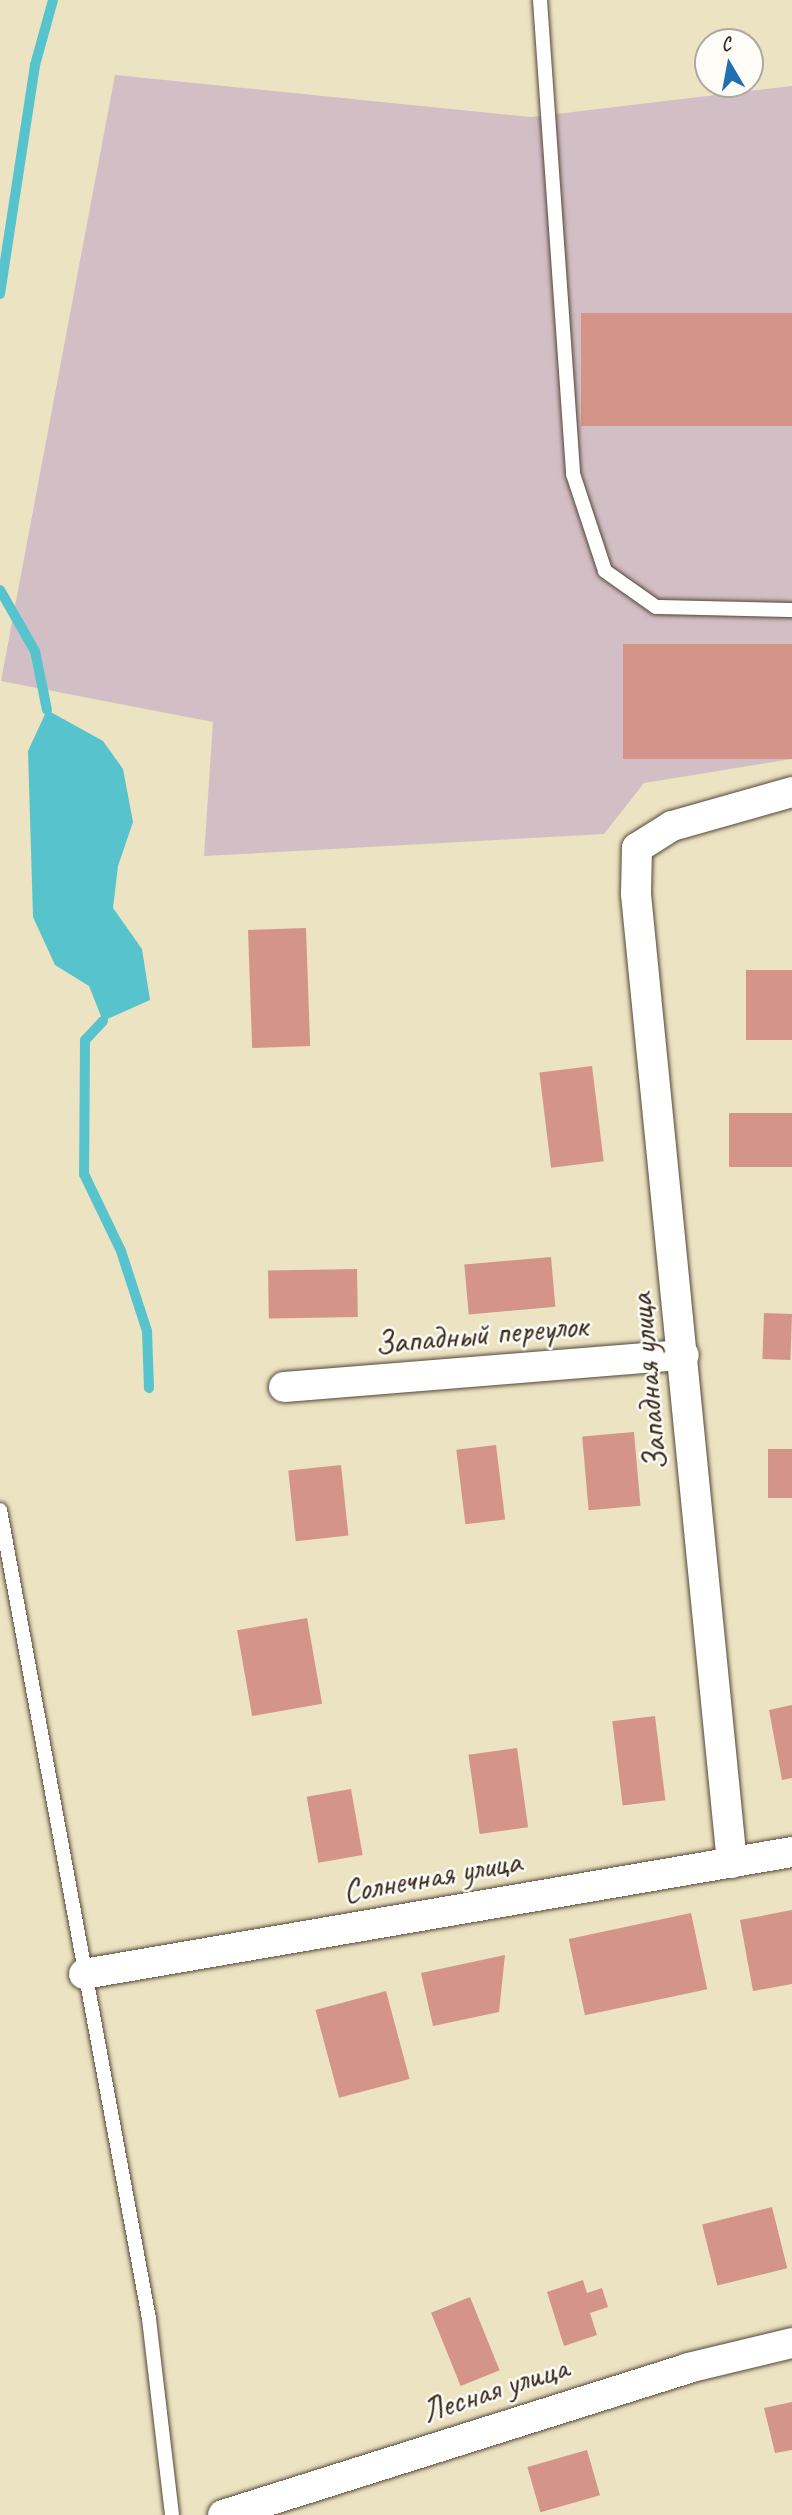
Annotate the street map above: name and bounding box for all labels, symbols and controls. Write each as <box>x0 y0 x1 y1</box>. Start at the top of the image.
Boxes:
north arrow <box>694 28 764 98</box>
text: С <box>719 32 732 57</box>
street label: Западная улица <box>621 1291 677 1473</box>
street label: Западный переулок <box>373 1306 589 1364</box>
street label: Солнечная улица <box>338 1842 526 1912</box>
street label: Лесная улица <box>417 2348 573 2432</box>

